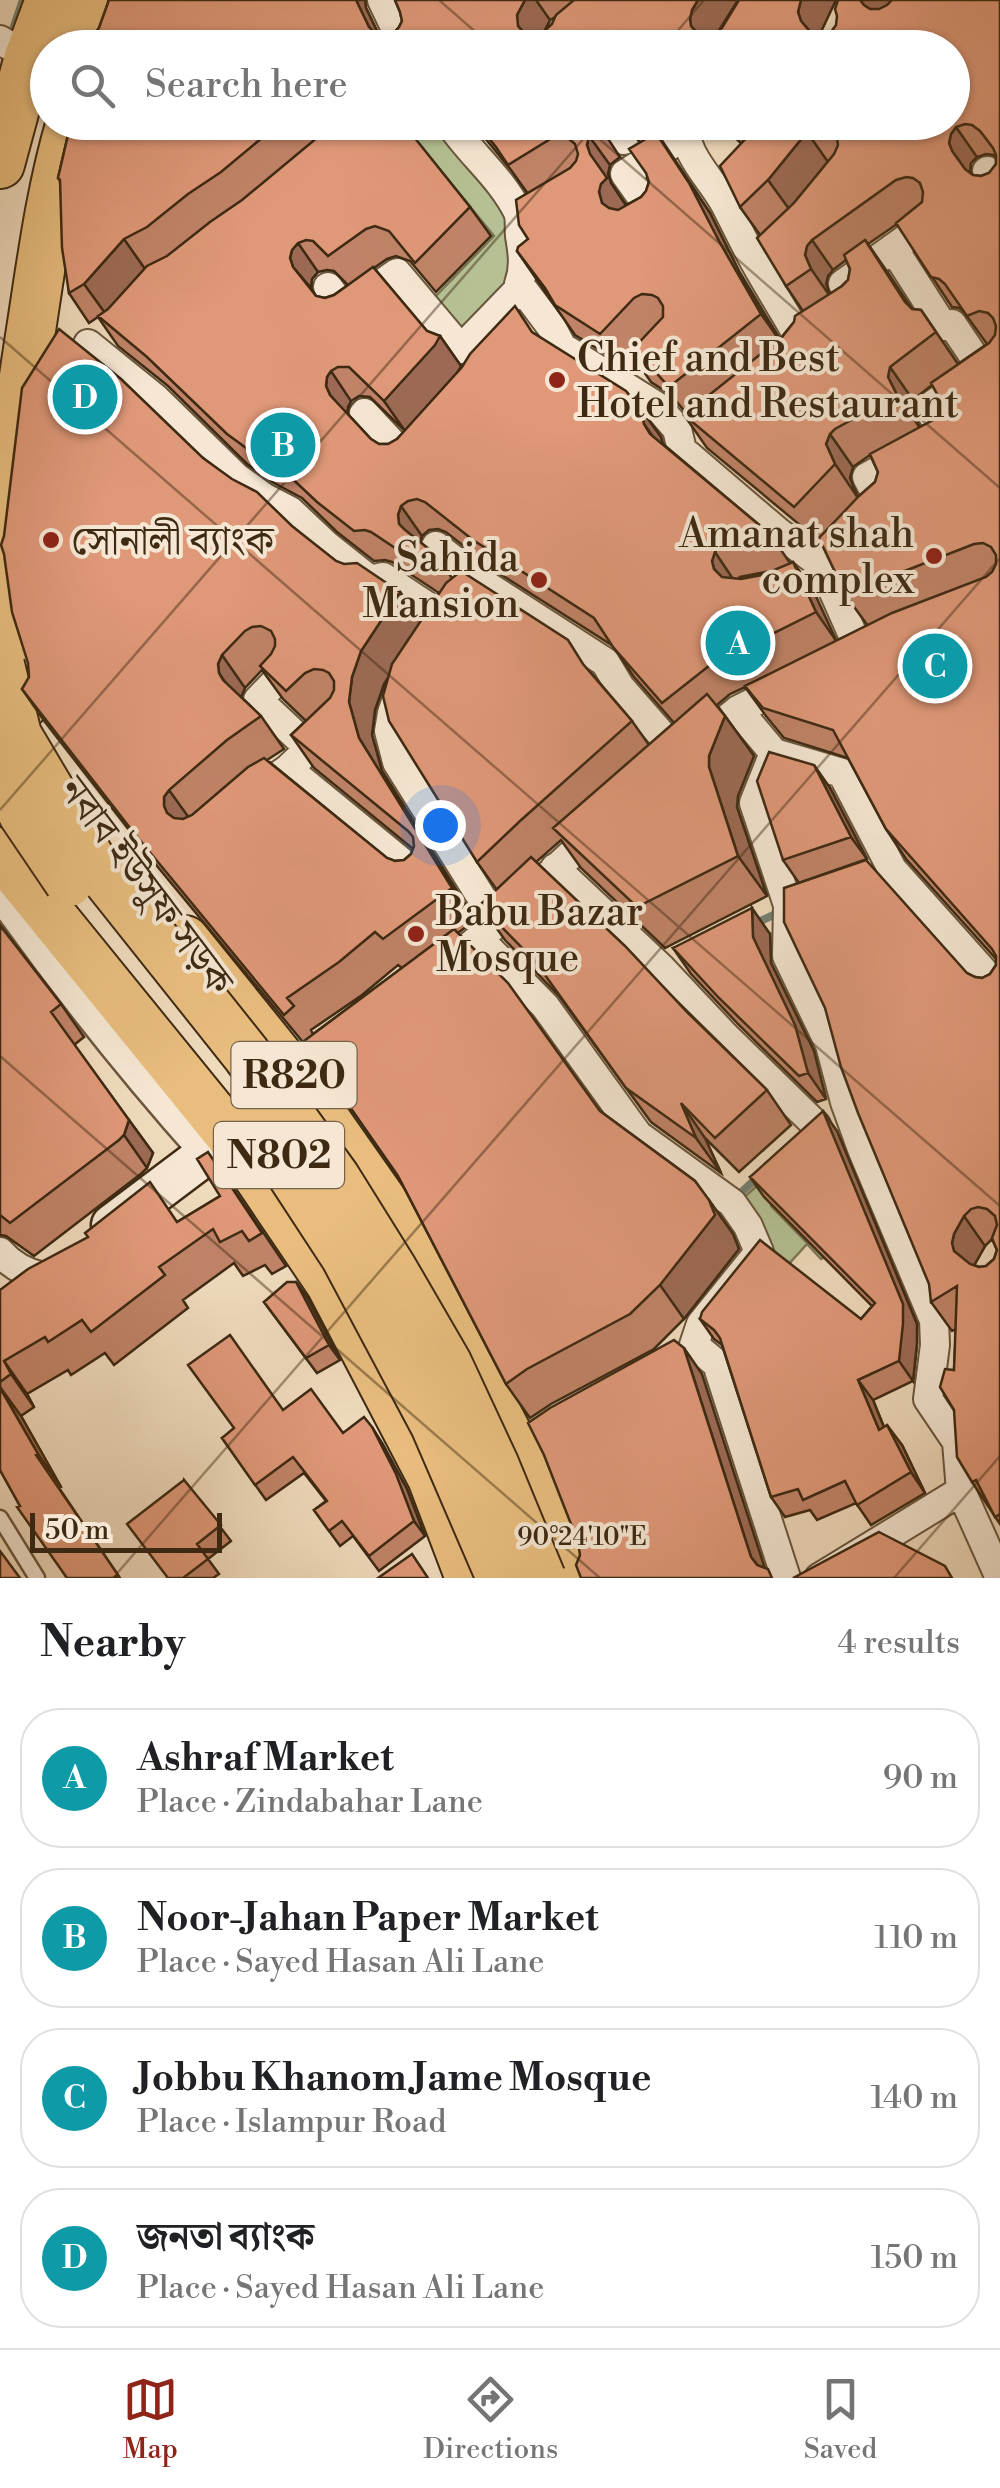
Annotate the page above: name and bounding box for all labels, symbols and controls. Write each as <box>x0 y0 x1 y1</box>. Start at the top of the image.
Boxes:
search box <box>30 30 970 140</box>
icon: search <box>65 58 120 113</box>
text: Search here <box>145 62 348 109</box>
place label: Chief and Best Hotel and Restaurant <box>577 334 959 430</box>
pin: D <box>52 360 118 434</box>
marker: Chief and Best Hotel and Restaurant <box>546 369 568 391</box>
pin: B <box>250 408 316 482</box>
place label: Amanat shah complex <box>678 510 915 606</box>
place label: সোনালী ব্যাংক <box>71 517 275 567</box>
marker: সোনালী ব্যাংক <box>40 529 62 551</box>
place label: Sahida Mansion <box>363 534 520 630</box>
marker: Amanat shah complex <box>923 545 945 567</box>
marker: Sahida Mansion <box>528 569 550 591</box>
pin: A <box>706 606 770 680</box>
pin: C <box>902 628 968 704</box>
street label: নবাব ইউসুফ সড়ক <box>46 766 245 1007</box>
your location <box>415 800 466 851</box>
place label: Babu Bazar Mosque <box>435 888 643 984</box>
marker: Babu Bazar Mosque <box>405 923 427 945</box>
road number: R820 <box>232 1042 356 1108</box>
road number: N802 <box>214 1122 344 1188</box>
scale bar <box>30 1508 222 1552</box>
text: 50 m <box>45 1513 109 1548</box>
text: 90°24'10"E <box>517 1522 647 1553</box>
text: Nearby <box>40 1617 185 1670</box>
text: 4 results <box>838 1623 960 1663</box>
text: Ashraf Market <box>137 1735 394 1782</box>
text: A <box>63 1758 86 1798</box>
text: 90 m <box>883 1758 958 1798</box>
text: Place · Zindabahar Lane <box>137 1782 483 1822</box>
text: Noor-Jahan Paper Market <box>137 1895 599 1942</box>
text: B <box>62 1918 87 1958</box>
text: 110 m <box>875 1918 958 1958</box>
text: Place · Sayed Hasan Ali Lane <box>137 1942 545 1982</box>
text: Jobbu Khanom Jame Mosque <box>137 2055 651 2102</box>
text: C <box>63 2078 86 2118</box>
text: 140 m <box>871 2078 958 2118</box>
text: Place · Islampur Road <box>137 2102 446 2142</box>
text: জনতা ব্যাংক <box>137 2214 314 2261</box>
text: D <box>62 2238 87 2278</box>
text: 150 m <box>871 2238 958 2278</box>
text: Place · Sayed Hasan Ali Lane <box>137 2268 545 2308</box>
tab: Map <box>123 2372 178 2467</box>
tab: Directions <box>423 2372 558 2467</box>
tab: Saved <box>804 2372 877 2467</box>

